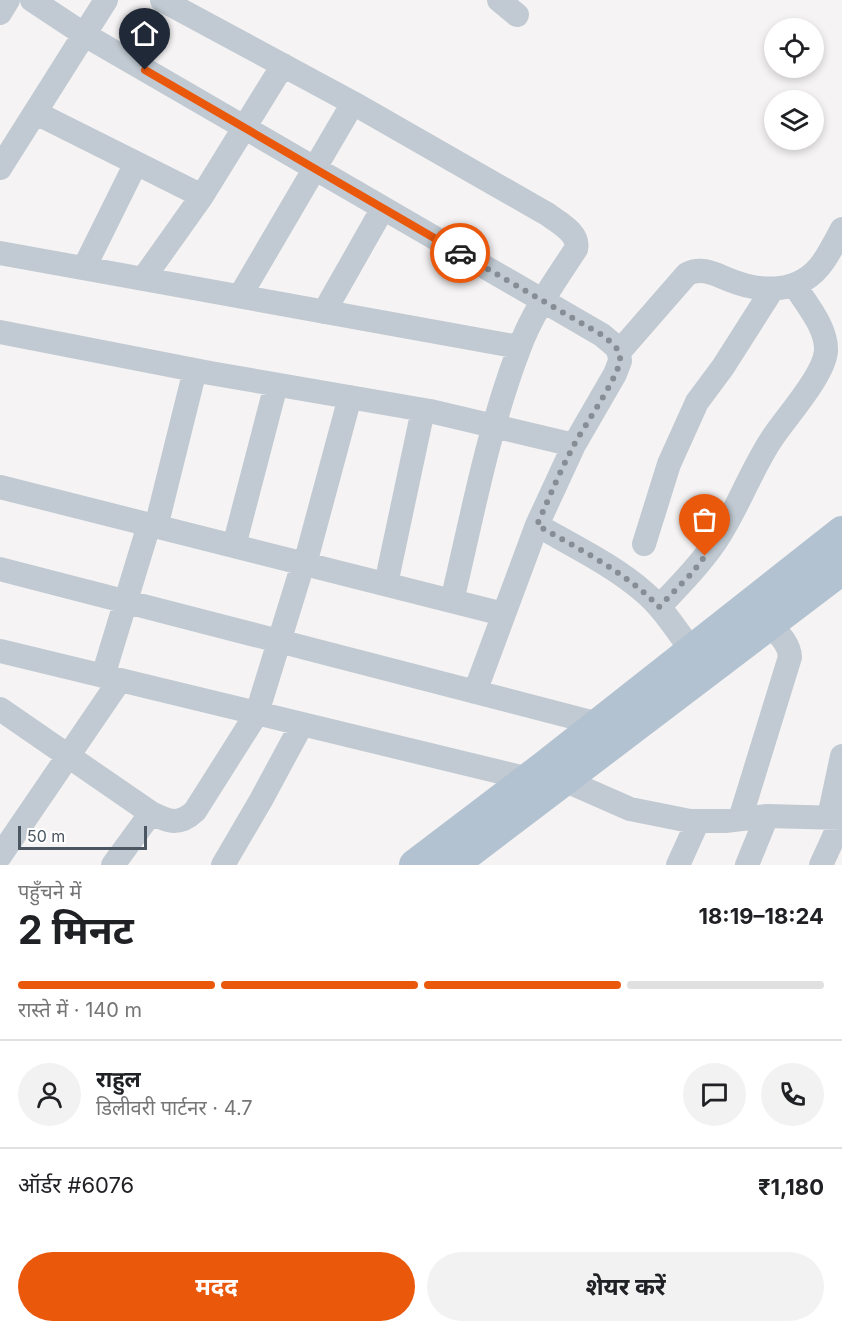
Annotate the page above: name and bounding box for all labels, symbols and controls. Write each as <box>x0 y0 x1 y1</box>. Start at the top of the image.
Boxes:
pin <box>119 8 170 70</box>
icon: home <box>128 17 161 50</box>
map controls <box>764 18 824 150</box>
button: locate <box>764 18 824 78</box>
button: layers <box>764 90 824 150</box>
courier <box>430 223 490 283</box>
icon: car <box>444 237 477 270</box>
pin <box>679 494 730 556</box>
icon: bag <box>688 503 721 536</box>
scale bar <box>18 823 147 850</box>
text: 50 m <box>27 826 65 846</box>
text: पहुँचने में <box>18 880 81 904</box>
text: 18:19–18:24 <box>699 903 824 929</box>
text: 2 मिनट <box>18 906 134 953</box>
text: रास्ते में · 140 m <box>18 998 142 1022</box>
button: person <box>18 1063 81 1126</box>
button: chat <box>683 1063 746 1126</box>
button: phone <box>761 1063 824 1126</box>
text: राहुल <box>96 1066 141 1092</box>
text: डिलीवरी पार्टनर · 4.7 <box>96 1096 253 1120</box>
text: ऑर्डर #6076 <box>18 1172 134 1198</box>
text: ₹1,180 <box>758 1174 824 1200</box>
button: मदद <box>18 1252 415 1321</box>
button: शेयर करें <box>427 1252 824 1321</box>

